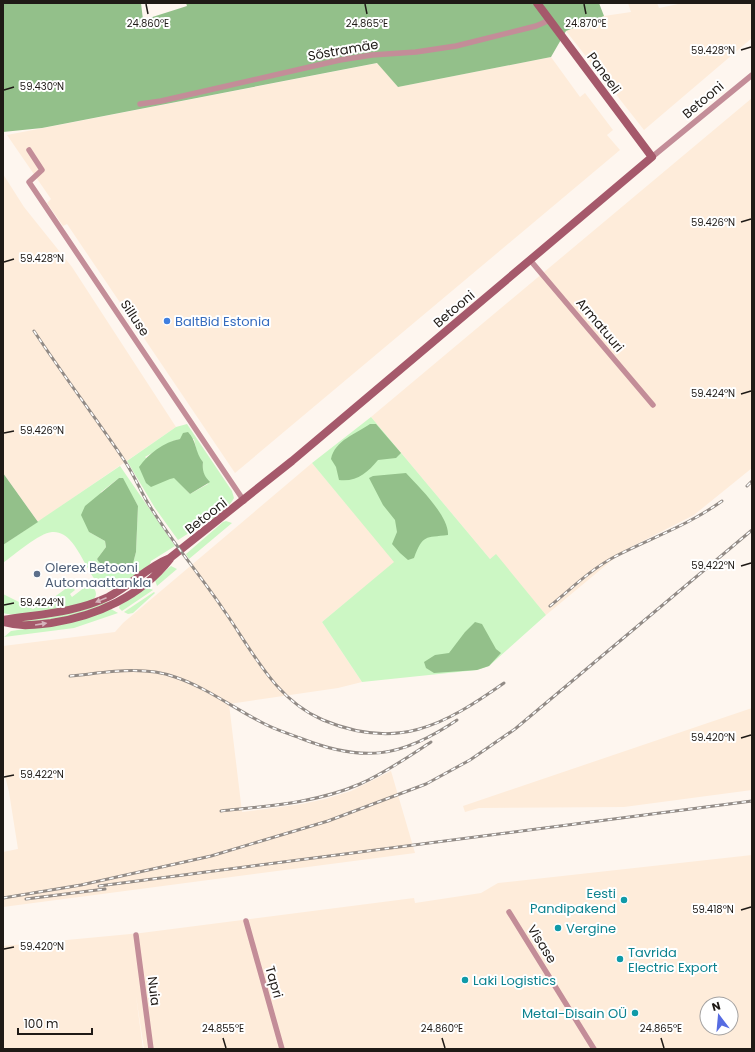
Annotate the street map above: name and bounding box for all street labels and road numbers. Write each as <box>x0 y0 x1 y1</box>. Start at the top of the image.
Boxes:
street label: Sõstramäe <box>306 34 380 66</box>
street label: Paneeli <box>582 48 626 98</box>
street label: Betooni <box>678 77 728 123</box>
street label: Betooni <box>429 286 479 332</box>
street label: Armatuuri <box>572 294 628 356</box>
street label: Silluse <box>116 296 154 340</box>
street label: Betooni <box>181 493 231 539</box>
street label: Visase <box>523 921 561 967</box>
street label: Tapri <box>260 964 288 1000</box>
street label: Nuia <box>143 975 165 1007</box>

